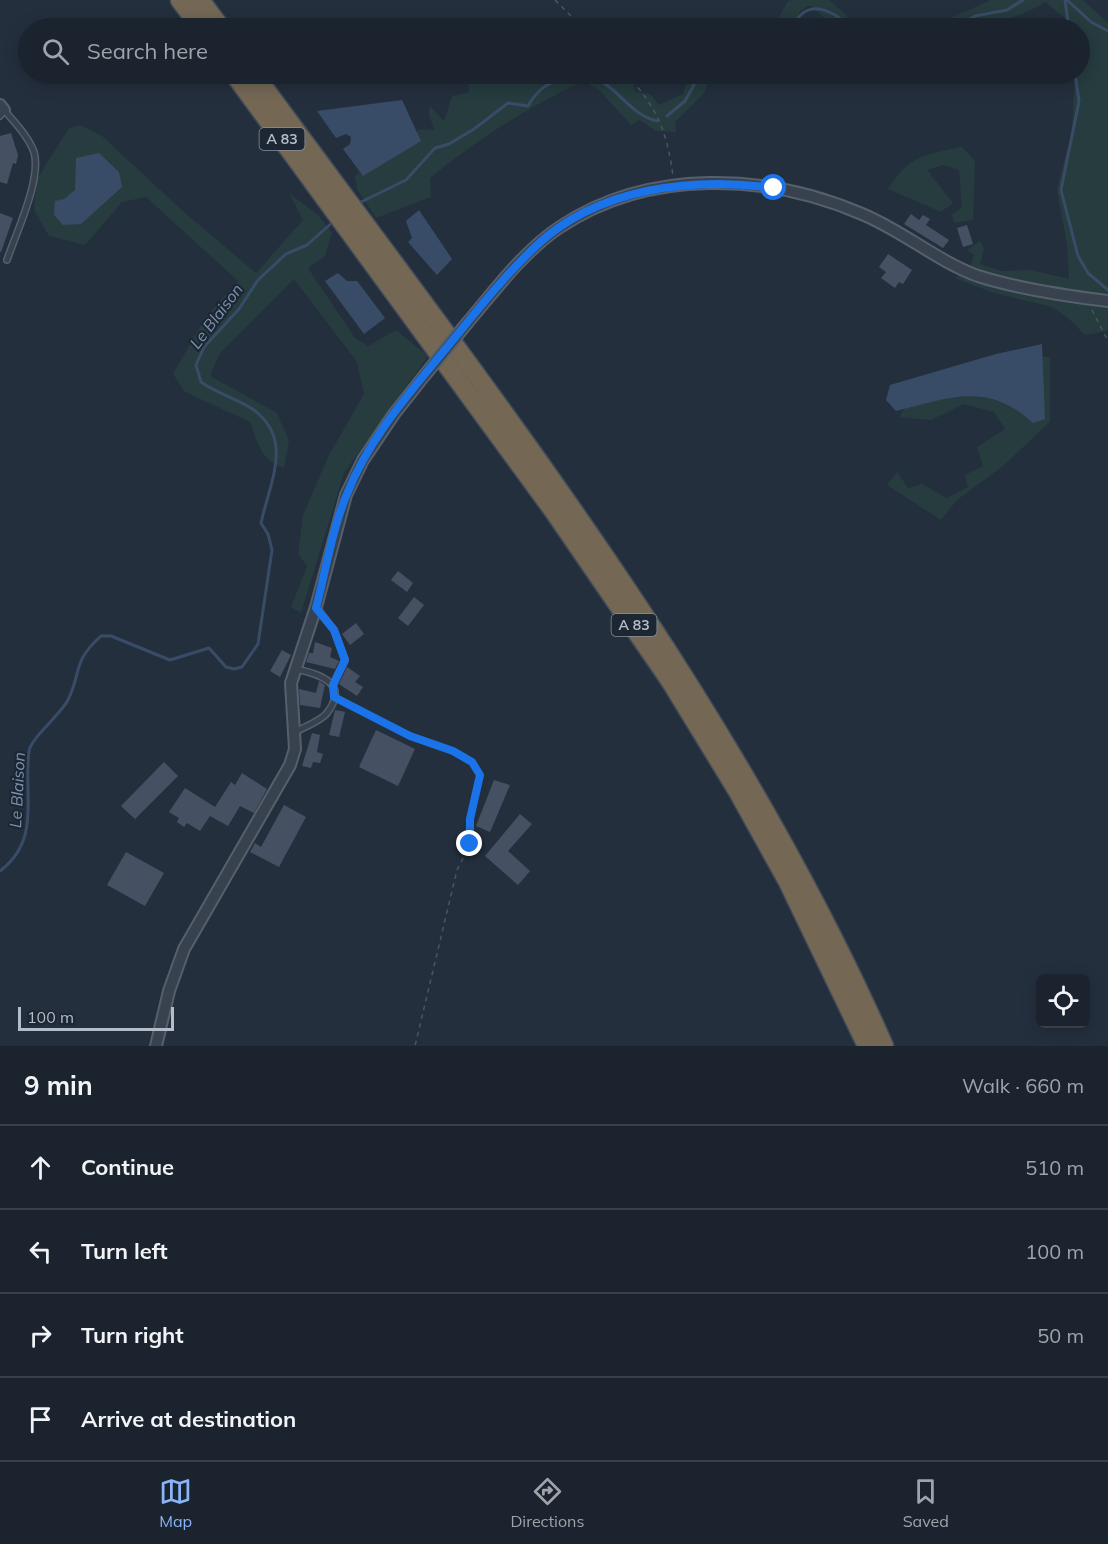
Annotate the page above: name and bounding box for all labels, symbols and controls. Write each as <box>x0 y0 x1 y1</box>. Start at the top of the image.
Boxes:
search box <box>18 18 1090 84</box>
icon: search <box>39 35 72 68</box>
text: Search here <box>87 37 208 65</box>
road number: A 83 <box>260 128 304 150</box>
route start <box>760 174 786 200</box>
water label: Le Blaison <box>185 280 247 352</box>
road number: A 83 <box>612 614 656 636</box>
water label: Le Blaison <box>5 751 29 829</box>
route end <box>456 830 482 856</box>
map controls <box>1036 974 1090 1028</box>
button: locate <box>1036 974 1090 1028</box>
scale bar <box>18 1004 174 1032</box>
text: 100 m <box>27 1007 74 1027</box>
text: 9 min <box>24 1069 93 1102</box>
text: Walk · 660 m <box>962 1073 1084 1098</box>
icon: ahead <box>24 1151 57 1184</box>
text: Continue <box>81 1153 174 1181</box>
text: 510 m <box>1025 1155 1084 1180</box>
icon: left <box>24 1235 57 1268</box>
text: Turn left <box>81 1237 168 1265</box>
text: 100 m <box>1025 1239 1084 1264</box>
icon: right <box>24 1319 57 1352</box>
text: Turn right <box>81 1321 184 1349</box>
text: 50 m <box>1037 1323 1084 1348</box>
icon: arrive <box>24 1403 57 1436</box>
text: Arrive at destination <box>81 1405 296 1433</box>
tab: Map <box>159 1475 192 1531</box>
tab: Directions <box>510 1475 584 1531</box>
tab: Saved <box>903 1475 949 1531</box>

